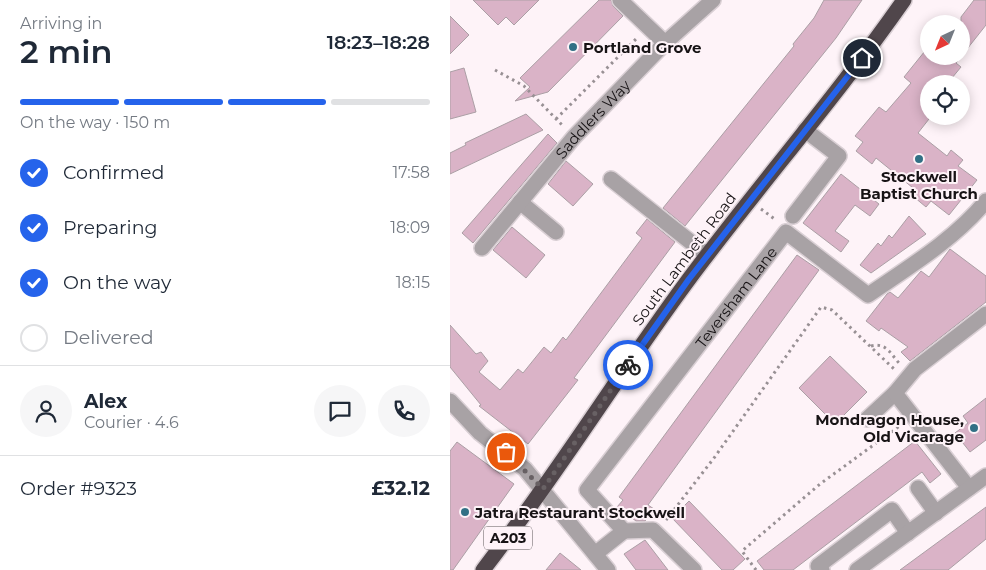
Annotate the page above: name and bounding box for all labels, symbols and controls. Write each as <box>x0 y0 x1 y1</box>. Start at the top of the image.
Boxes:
text: Arriving in <box>20 14 102 33</box>
north arrow <box>920 15 970 65</box>
map controls <box>920 15 970 125</box>
text: 18:23–18:28 <box>327 31 430 54</box>
text: 2 min <box>20 32 112 71</box>
pin <box>841 37 883 79</box>
place label: Portland Grove <box>583 38 701 57</box>
marker: Portland Grove <box>567 41 579 53</box>
icon: home <box>848 44 876 72</box>
street label: Saddlers Way <box>551 75 635 162</box>
button: locate <box>920 75 970 125</box>
text: On the way · 150 m <box>20 113 170 132</box>
marker: Stockwell Baptist Church <box>913 153 925 165</box>
icon: check <box>20 159 48 187</box>
text: Confirmed <box>63 161 164 184</box>
text: 17:58 <box>392 163 430 182</box>
place label: Stockwell Baptist Church <box>860 167 978 203</box>
street label: South Lambeth Road <box>628 189 740 329</box>
icon: check <box>20 214 48 242</box>
text: Preparing <box>63 216 158 239</box>
text: 18:09 <box>390 218 430 237</box>
street label: Teversham Lane <box>691 243 781 351</box>
icon: check <box>20 269 48 297</box>
text: On the way <box>63 271 171 294</box>
text: 18:15 <box>396 273 430 292</box>
text: Delivered <box>63 326 154 349</box>
courier <box>603 340 653 390</box>
icon: bike <box>614 351 642 379</box>
button: person <box>20 385 72 437</box>
button: chat <box>314 385 366 437</box>
button: phone <box>378 385 430 437</box>
text: Alex <box>84 390 127 413</box>
place label: Mondragon House, Old Vicarage <box>815 410 964 446</box>
text: Courier · 4.6 <box>84 413 179 432</box>
marker: Mondragon House, Old Vicarage <box>968 422 980 434</box>
pin <box>485 431 527 473</box>
icon: bag <box>492 438 520 466</box>
text: Order #9323 <box>20 477 137 500</box>
text: £32.12 <box>372 477 430 500</box>
place label: Jatra Restaurant Stockwell <box>474 503 685 522</box>
marker: Jatra Restaurant Stockwell <box>459 506 471 518</box>
road number: A203 <box>484 526 532 550</box>

